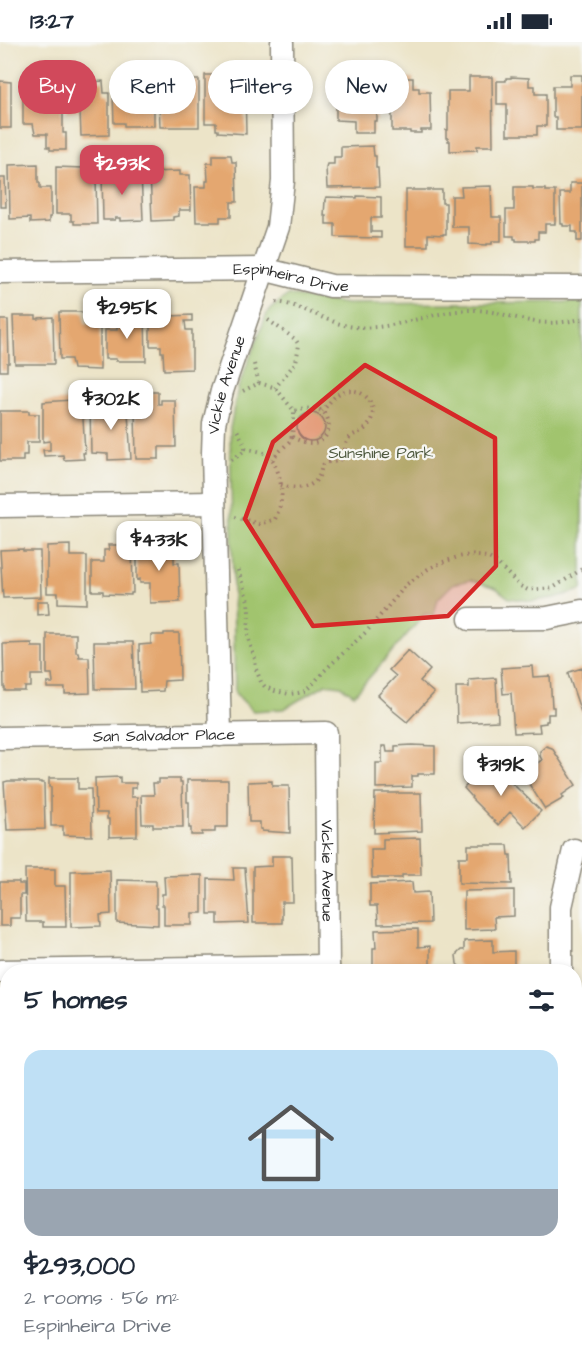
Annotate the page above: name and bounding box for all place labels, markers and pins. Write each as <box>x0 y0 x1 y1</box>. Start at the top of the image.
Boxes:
pin: $293K <box>80 145 164 196</box>
pin: $295K <box>85 289 169 340</box>
pin: $302K <box>69 380 153 431</box>
pin: $433K <box>117 521 201 572</box>
pin: $319K <box>459 746 543 797</box>

